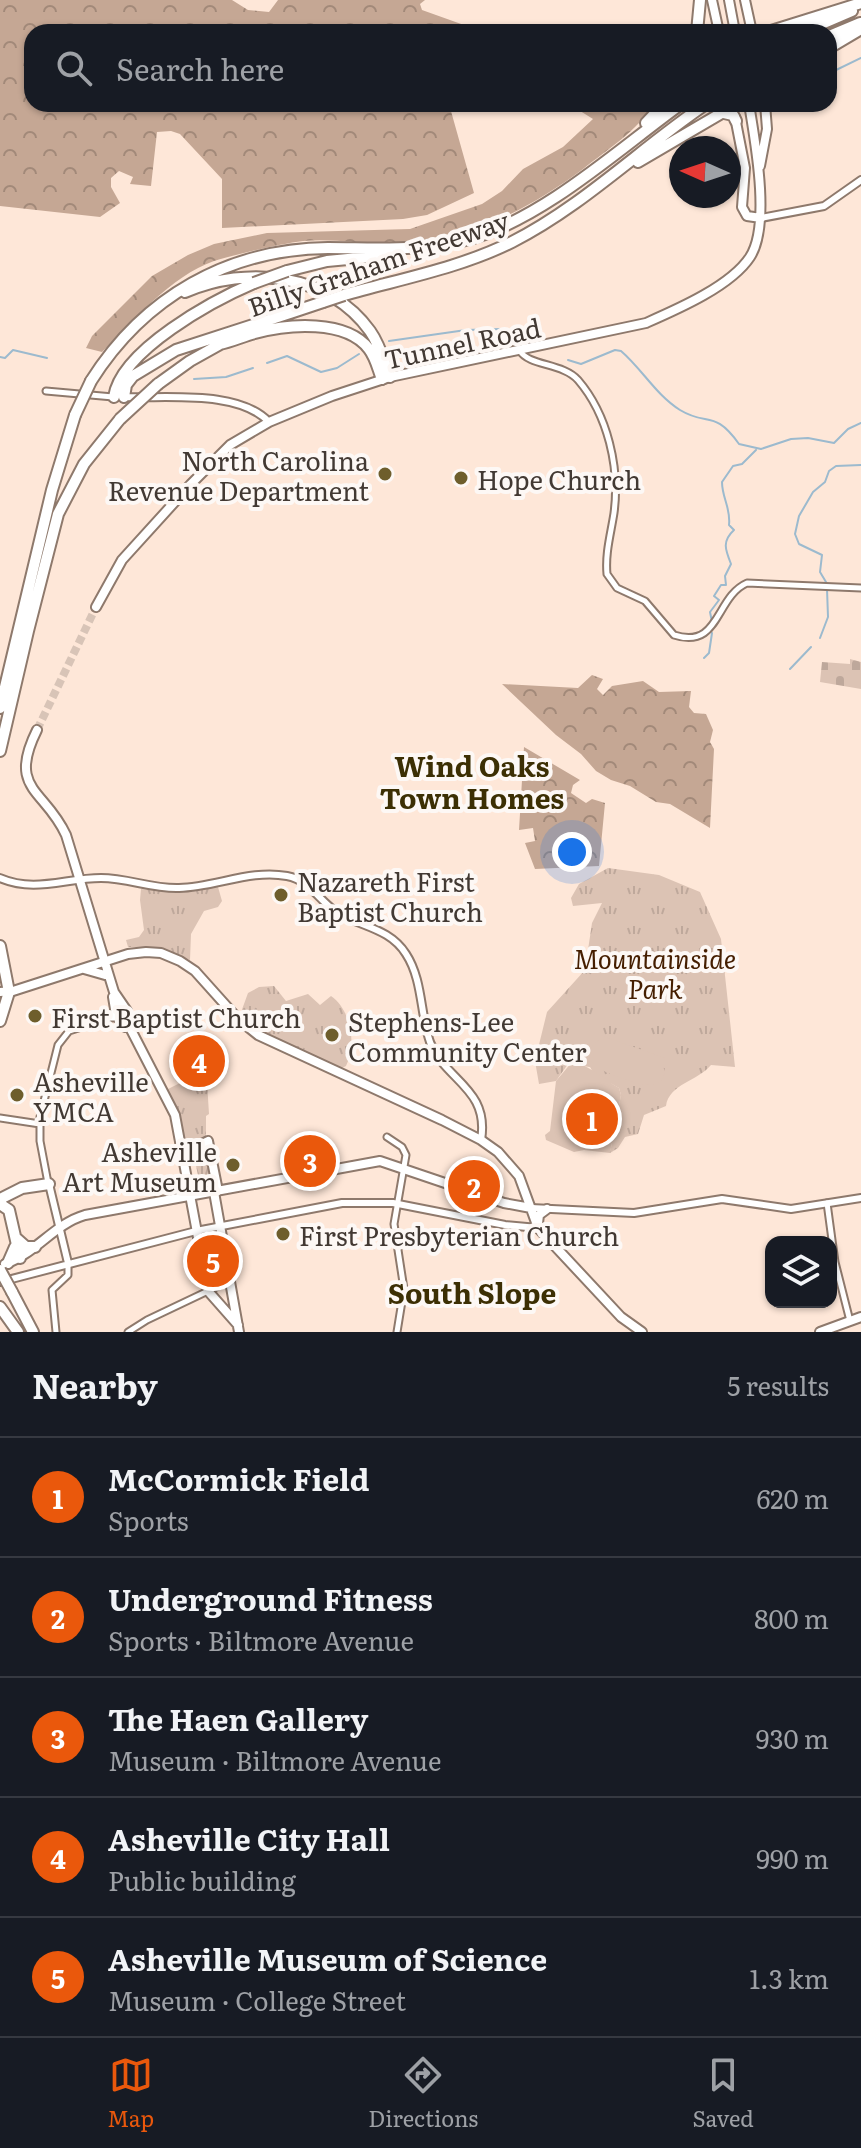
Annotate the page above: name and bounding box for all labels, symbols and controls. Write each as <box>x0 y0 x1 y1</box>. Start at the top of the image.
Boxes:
search box <box>24 24 837 112</box>
icon: search <box>52 46 96 90</box>
text: Search here <box>116 46 284 90</box>
north arrow <box>669 136 741 208</box>
street label: Billy Graham Freeway <box>242 199 514 325</box>
street label: Tunnel Road <box>380 306 544 378</box>
place label: North Carolina Revenue Department <box>108 440 369 509</box>
place label: Hope Church <box>477 459 641 498</box>
marker: North Carolina Revenue Department <box>376 465 394 483</box>
marker: Hope Church <box>452 469 470 487</box>
district label: Wind Oaks Town Homes <box>380 744 564 818</box>
your location <box>552 832 592 872</box>
place label: Nazareth First Baptist Church <box>297 861 483 930</box>
marker: Nazareth First Baptist Church <box>272 886 290 904</box>
park label: Mountainside Park <box>574 938 736 1007</box>
place label: First Baptist Church <box>51 997 301 1036</box>
place label: Stephens-Lee Community Center <box>348 1001 587 1070</box>
marker: First Baptist Church <box>26 1007 44 1025</box>
marker: Stephens-Lee Community Center <box>323 1026 341 1044</box>
pin: 4 <box>173 1031 225 1091</box>
place label: Asheville YMCA <box>33 1061 149 1130</box>
marker: Asheville YMCA <box>8 1086 26 1104</box>
pin: 1 <box>566 1089 618 1149</box>
place label: Asheville Art Museum <box>62 1131 217 1200</box>
pin: 3 <box>284 1131 336 1191</box>
marker: Asheville Art Museum <box>224 1156 242 1174</box>
pin: 2 <box>448 1156 500 1216</box>
place label: First Presbyterian Church <box>299 1215 619 1254</box>
marker: First Presbyterian Church <box>274 1225 292 1243</box>
pin: 5 <box>187 1231 239 1291</box>
map controls <box>765 1236 837 1308</box>
button: layers <box>765 1236 837 1308</box>
district label: South Slope <box>388 1271 556 1313</box>
text: Nearby <box>32 1359 158 1409</box>
text: 5 results <box>727 1365 829 1404</box>
text: McCormick Field <box>108 1456 370 1500</box>
text: 1 <box>53 1478 63 1517</box>
text: 620 m <box>756 1478 829 1517</box>
text: Sports <box>108 1500 189 1539</box>
text: Underground Fitness <box>108 1576 433 1620</box>
text: 2 <box>51 1598 65 1637</box>
text: 800 m <box>754 1598 829 1637</box>
text: Sports · Biltmore Avenue <box>108 1620 414 1659</box>
text: The Haen Gallery <box>108 1696 368 1740</box>
text: 3 <box>51 1718 65 1757</box>
text: 930 m <box>756 1718 829 1757</box>
text: Museum · Biltmore Avenue <box>108 1740 441 1779</box>
text: Asheville City Hall <box>108 1816 390 1860</box>
text: 4 <box>50 1838 66 1877</box>
text: 990 m <box>756 1838 829 1877</box>
text: Public building <box>108 1860 296 1899</box>
text: Asheville Museum of Science <box>108 1936 547 1980</box>
text: 5 <box>51 1958 65 1997</box>
text: 1.3 km <box>750 1958 829 1997</box>
text: Museum · College Street <box>108 1980 406 2019</box>
tab: Map <box>107 2053 154 2134</box>
tab: Directions <box>368 2053 478 2134</box>
tab: Saved <box>693 2053 754 2134</box>

